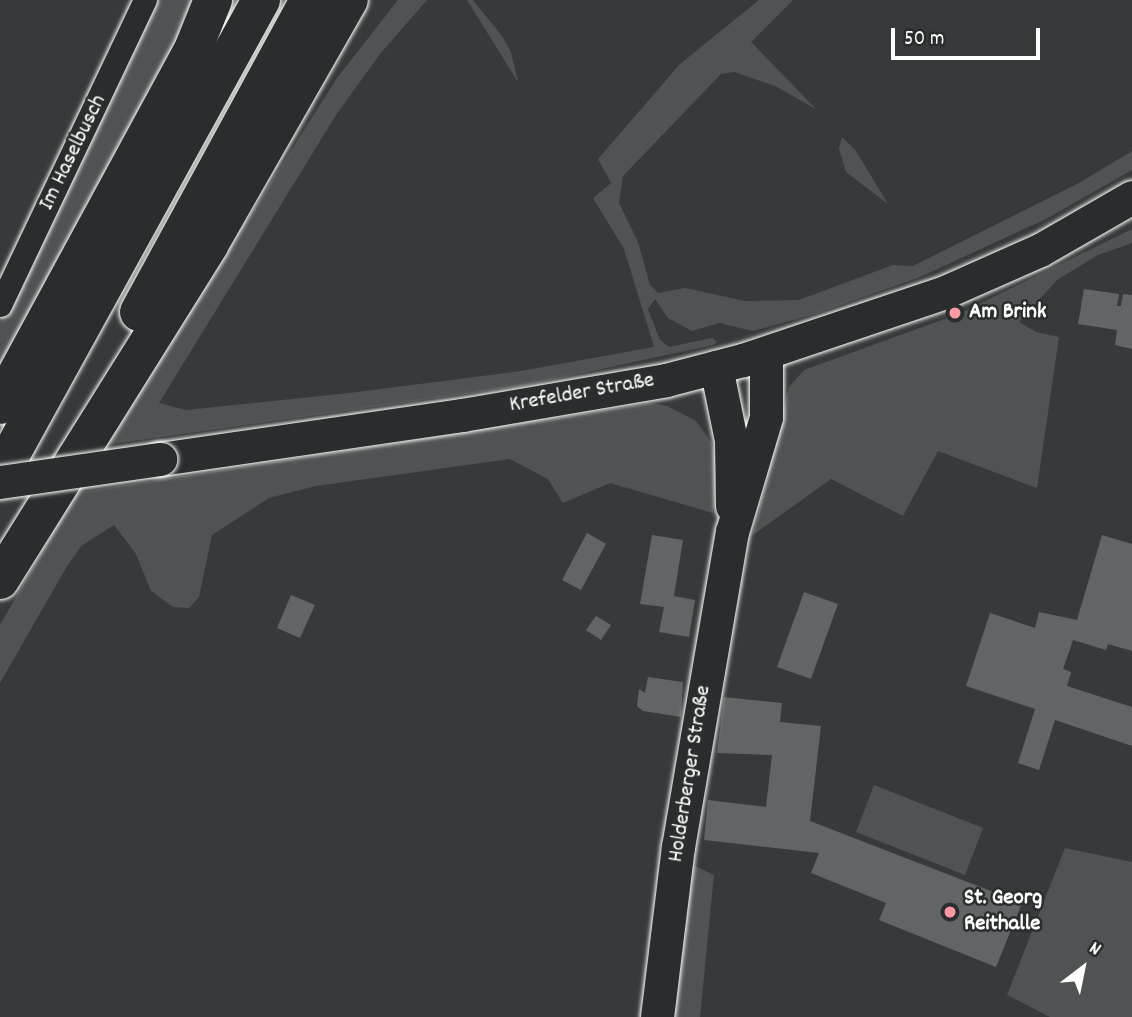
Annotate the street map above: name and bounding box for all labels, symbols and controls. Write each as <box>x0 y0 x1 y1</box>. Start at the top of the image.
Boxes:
scale bar <box>894 14 1043 58</box>
text: 50 m <box>904 25 944 55</box>
street label: Im Haselbusch <box>34 91 114 215</box>
place label: Am Brink <box>969 299 1046 327</box>
marker: Am Brink <box>947 305 963 321</box>
street label: Krefelder Straße <box>507 368 657 420</box>
street label: Holderberger Straße <box>663 684 719 864</box>
place label: St. Georg Reithalle <box>964 885 1042 939</box>
marker: St. Georg Reithalle <box>942 904 958 920</box>
north arrow <box>1048 933 1118 1003</box>
text: N <box>1083 936 1106 964</box>

